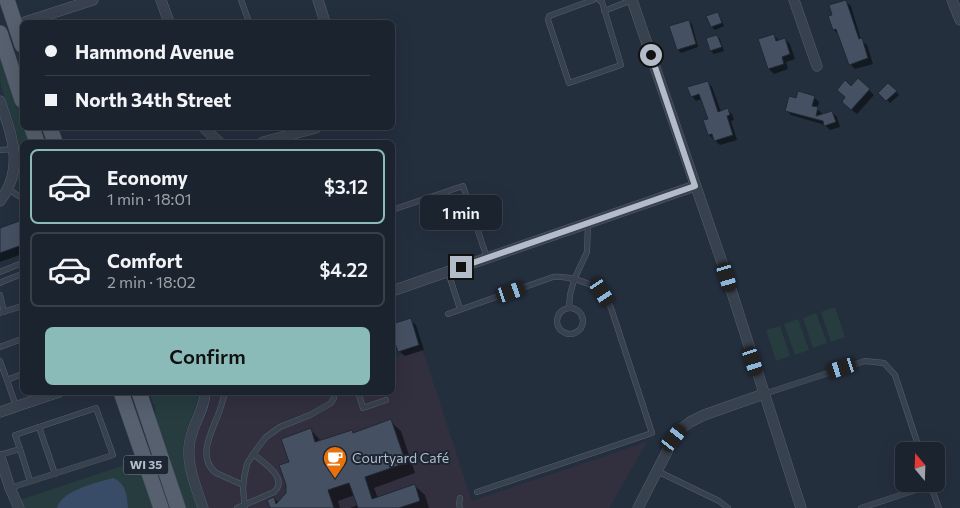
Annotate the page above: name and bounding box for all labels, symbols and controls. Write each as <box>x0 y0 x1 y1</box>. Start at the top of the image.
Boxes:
text: Hammond Avenue <box>75 40 234 63</box>
route start <box>640 44 662 66</box>
text: North 34th Street <box>75 88 231 111</box>
icon: car <box>47 164 92 209</box>
text: Economy <box>107 166 188 189</box>
text: $3.12 <box>324 175 368 198</box>
text: 1 min · 18:01 <box>107 189 192 208</box>
callout: 1 min <box>420 194 502 230</box>
text: 1 min <box>442 203 480 222</box>
icon: car <box>47 247 92 292</box>
text: Comfort <box>107 249 183 272</box>
route end <box>450 256 472 278</box>
text: $4.22 <box>319 258 368 281</box>
car <box>715 260 738 294</box>
text: 2 min · 18:02 <box>107 272 196 291</box>
car <box>587 275 616 309</box>
car <box>494 280 527 304</box>
button: Confirm <box>45 327 370 385</box>
car <box>741 344 764 378</box>
car <box>825 356 858 380</box>
car <box>658 422 689 454</box>
north arrow <box>895 442 945 492</box>
map controls <box>895 442 945 492</box>
cafe icon: Courtyard Café <box>322 445 348 479</box>
place label: Courtyard Café <box>352 449 449 466</box>
road number: WI 35 <box>124 456 168 474</box>

